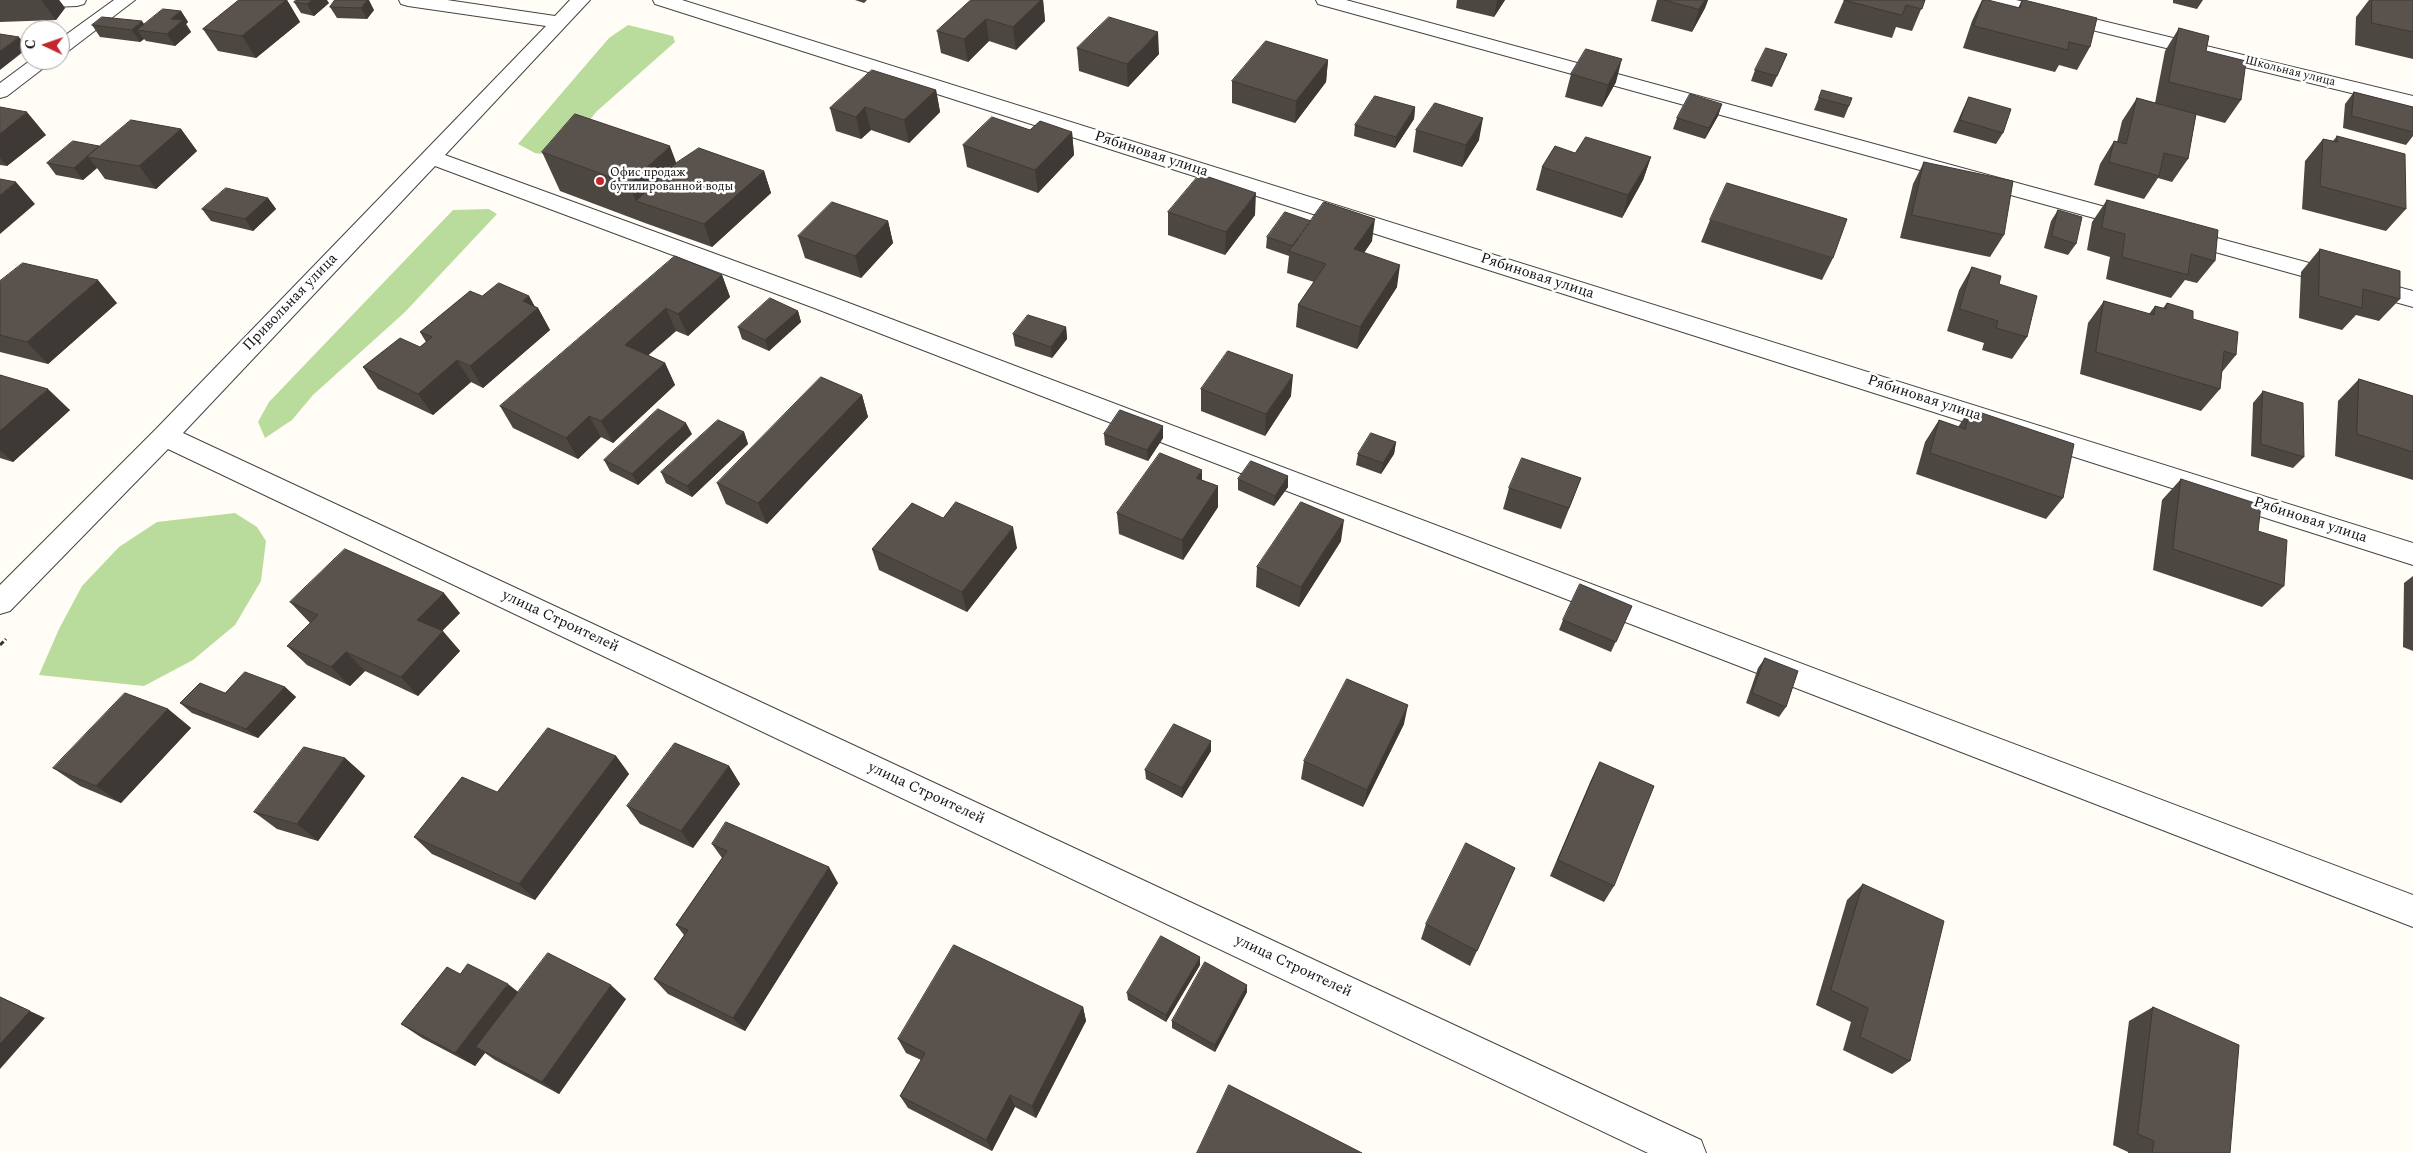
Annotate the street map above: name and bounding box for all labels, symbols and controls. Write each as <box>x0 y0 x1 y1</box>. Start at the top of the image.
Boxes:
north arrow <box>20 20 70 70</box>
text: С <box>20 39 41 50</box>
street label: Школьная улица <box>2243 54 2337 90</box>
street label: Рябиновая улица <box>1092 128 1210 182</box>
place label: Офис продаж бутилированной воды <box>610 167 733 195</box>
marker: Офис продаж бутилированной воды <box>594 175 606 187</box>
street label: Привольная улица <box>240 250 342 356</box>
street label: Рябиновая улица <box>1478 250 1596 304</box>
street label: Рябиновая улица <box>1865 372 1983 426</box>
street label: Рябиновая улица <box>2251 494 2369 548</box>
street label: улица Строителей <box>499 587 621 657</box>
street label: улица Строителей <box>865 759 987 829</box>
street label: улица Строителей <box>1232 932 1354 1002</box>

